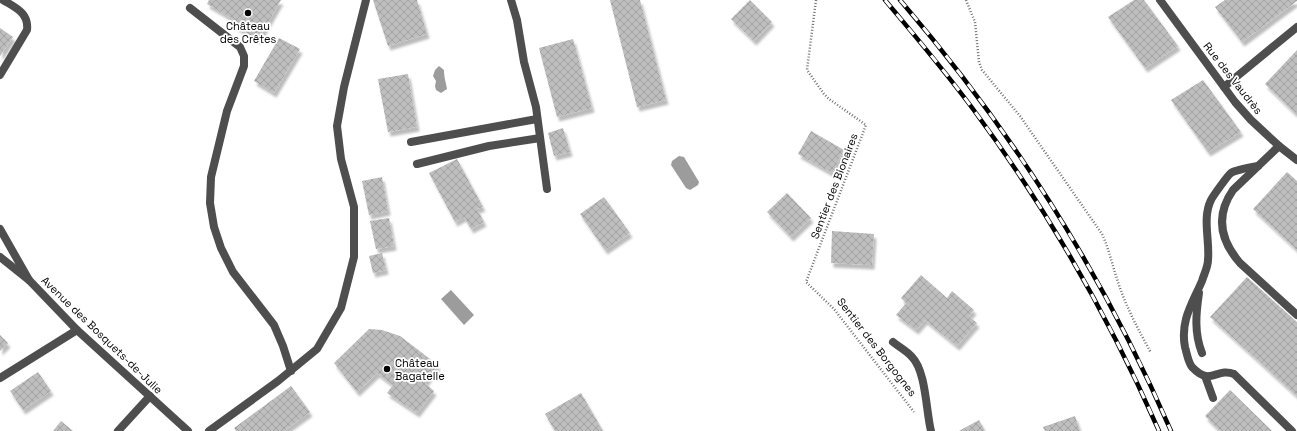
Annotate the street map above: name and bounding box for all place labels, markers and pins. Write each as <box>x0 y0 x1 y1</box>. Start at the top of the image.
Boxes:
marker: Château des Crêtes <box>243 8 253 18</box>
place label: Château des Crêtes <box>220 19 277 46</box>
place label: Château Bagatelle <box>395 356 445 383</box>
marker: Château Bagatelle <box>382 364 392 374</box>

